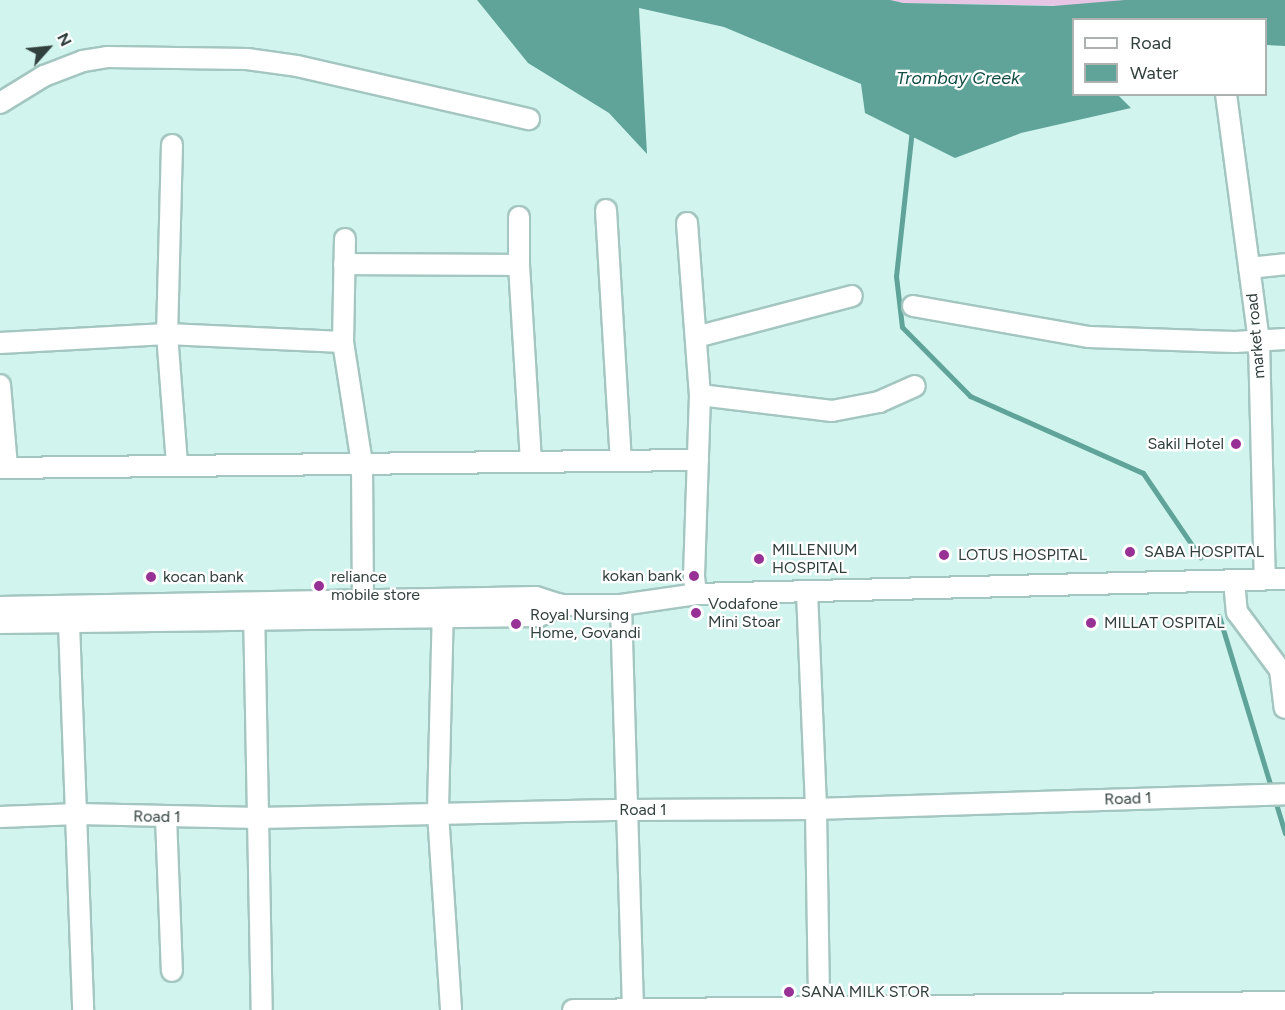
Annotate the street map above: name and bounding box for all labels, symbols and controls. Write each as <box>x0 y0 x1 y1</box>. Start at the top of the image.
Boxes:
north arrow <box>18 18 78 78</box>
legend <box>1072 18 1267 96</box>
text: N <box>53 30 76 49</box>
text: Road <box>1130 32 1171 54</box>
text: Water <box>1130 62 1178 84</box>
water label: Trombay Creek <box>896 67 1020 89</box>
street label: market road <box>1243 292 1269 380</box>
place label: Sakil Hotel <box>1148 434 1224 454</box>
marker: Sakil Hotel <box>1229 437 1243 451</box>
place label: MILLENIUM HOSPITAL <box>772 540 858 578</box>
place label: SABA HOSPITAL <box>1144 542 1264 562</box>
marker: SABA HOSPITAL <box>1121 543 1139 561</box>
place label: LOTUS HOSPITAL <box>958 545 1087 565</box>
marker: LOTUS HOSPITAL <box>935 546 953 564</box>
marker: MILLENIUM HOSPITAL <box>750 550 768 568</box>
place label: kokan bank <box>602 566 682 586</box>
place label: kocan bank <box>163 567 244 587</box>
place label: reliance mobile store <box>331 567 420 605</box>
marker: kokan bank <box>687 569 701 583</box>
marker: kocan bank <box>144 570 158 584</box>
marker: reliance mobile store <box>312 579 326 593</box>
place label: Vodafone Mini Stoar <box>708 594 781 632</box>
place label: Royal Nursing Home, Govandi <box>530 605 641 643</box>
marker: Vodafone Mini Stoar <box>689 606 703 620</box>
place label: MILLAT OSPITAL <box>1104 613 1225 633</box>
marker: MILLAT OSPITAL <box>1082 614 1100 632</box>
marker: Royal Nursing Home, Govandi <box>507 615 525 633</box>
street label: Road 1 <box>1104 789 1152 809</box>
street label: Road 1 <box>619 800 667 820</box>
street label: Road 1 <box>133 807 181 827</box>
place label: SANA MILK STOR <box>801 982 930 1002</box>
marker: SANA MILK STOR <box>782 985 796 999</box>

